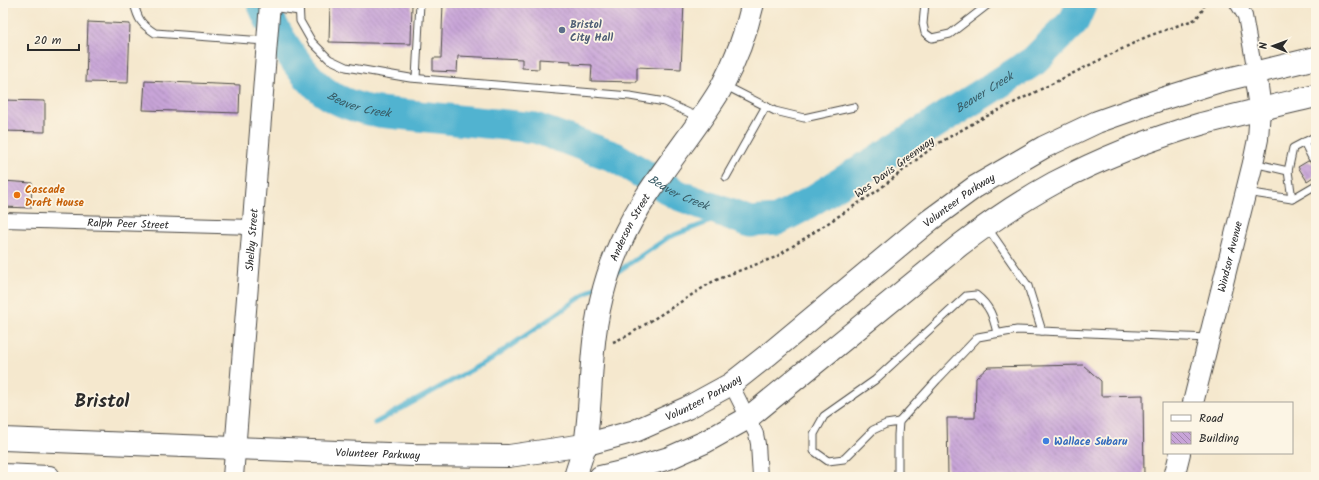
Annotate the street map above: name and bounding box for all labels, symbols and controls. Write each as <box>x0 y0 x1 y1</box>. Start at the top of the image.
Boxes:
place label: Bristol City Hall <box>570 16 613 47</box>
marker: Bristol City Hall <box>557 25 567 35</box>
scale bar <box>28 26 79 52</box>
north arrow <box>1253 26 1293 66</box>
text: 20 m <box>34 31 62 50</box>
text: N <box>1255 42 1273 49</box>
water label: Beaver Creek <box>952 66 1019 118</box>
water label: Beaver Creek <box>323 87 394 123</box>
street label: Wes Davis Greenway <box>851 132 939 203</box>
street label: Volunteer Parkway <box>919 169 999 232</box>
water label: Beaver Creek <box>644 170 713 216</box>
place label: Cascade Draft House <box>25 181 85 212</box>
marker: Cascade Draft House <box>12 190 22 200</box>
street label: Anderson Street <box>606 190 656 264</box>
street label: Shelby Street <box>241 207 264 272</box>
street label: Ralph Peer Street <box>87 214 170 235</box>
street label: Windsor Avenue <box>1213 219 1248 294</box>
street label: Volunteer Parkway <box>663 370 747 427</box>
district label: Bristol <box>75 387 130 417</box>
legend <box>1163 402 1293 454</box>
text: Road <box>1199 409 1224 428</box>
text: Building <box>1199 429 1239 448</box>
place label: Wallace Subaru <box>1054 433 1128 451</box>
marker: Wallace Subaru <box>1041 436 1051 446</box>
street label: Volunteer Parkway <box>335 444 421 465</box>

